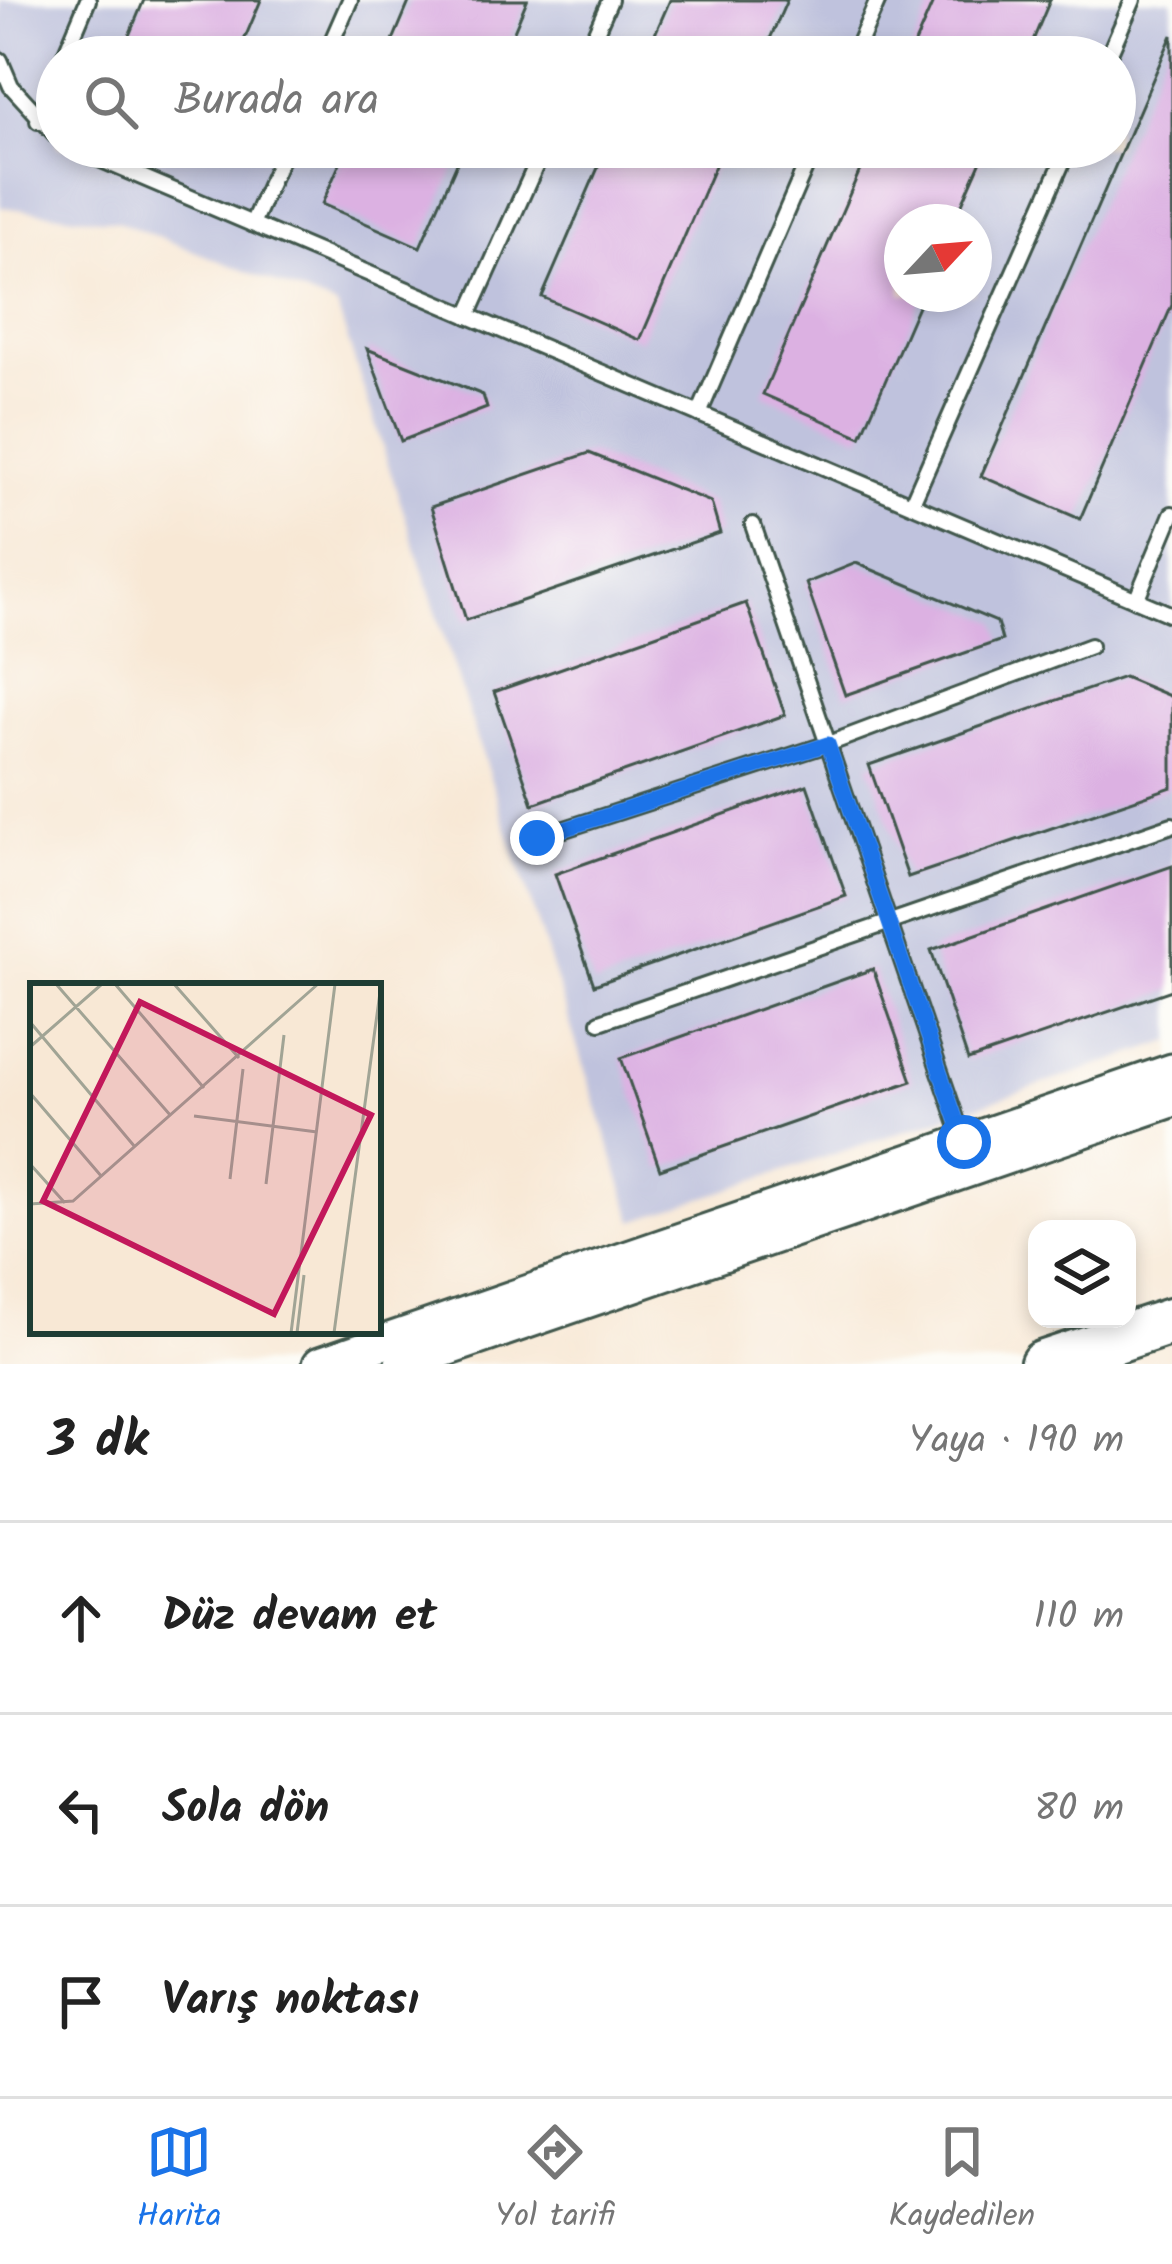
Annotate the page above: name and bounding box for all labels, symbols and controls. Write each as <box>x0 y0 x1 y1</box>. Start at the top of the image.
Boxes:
search box <box>36 36 1136 168</box>
text: Burada ara <box>174 66 379 138</box>
icon: search <box>78 69 144 135</box>
north arrow <box>884 204 992 312</box>
route end <box>510 811 564 865</box>
inset map <box>30 983 381 1334</box>
route start <box>937 1115 991 1169</box>
map controls <box>1028 1220 1136 1328</box>
button: layers <box>1028 1220 1136 1328</box>
text: 3 dk <box>48 1402 148 1483</box>
text: Yaya · 190 m <box>909 1411 1124 1473</box>
text: Düz devam et <box>162 1582 437 1654</box>
icon: ahead <box>48 1585 114 1651</box>
text: 110 m <box>1033 1587 1124 1649</box>
text: Sola dön <box>162 1774 329 1846</box>
icon: left <box>48 1777 114 1843</box>
text: 80 m <box>1034 1779 1124 1841</box>
text: Varış noktası <box>162 1966 419 2038</box>
icon: arrive <box>48 1969 114 2035</box>
tab: Harita <box>137 2119 221 2244</box>
tab: Yol tarifi <box>495 2119 615 2244</box>
tab: Kaydedilen <box>889 2119 1035 2244</box>

